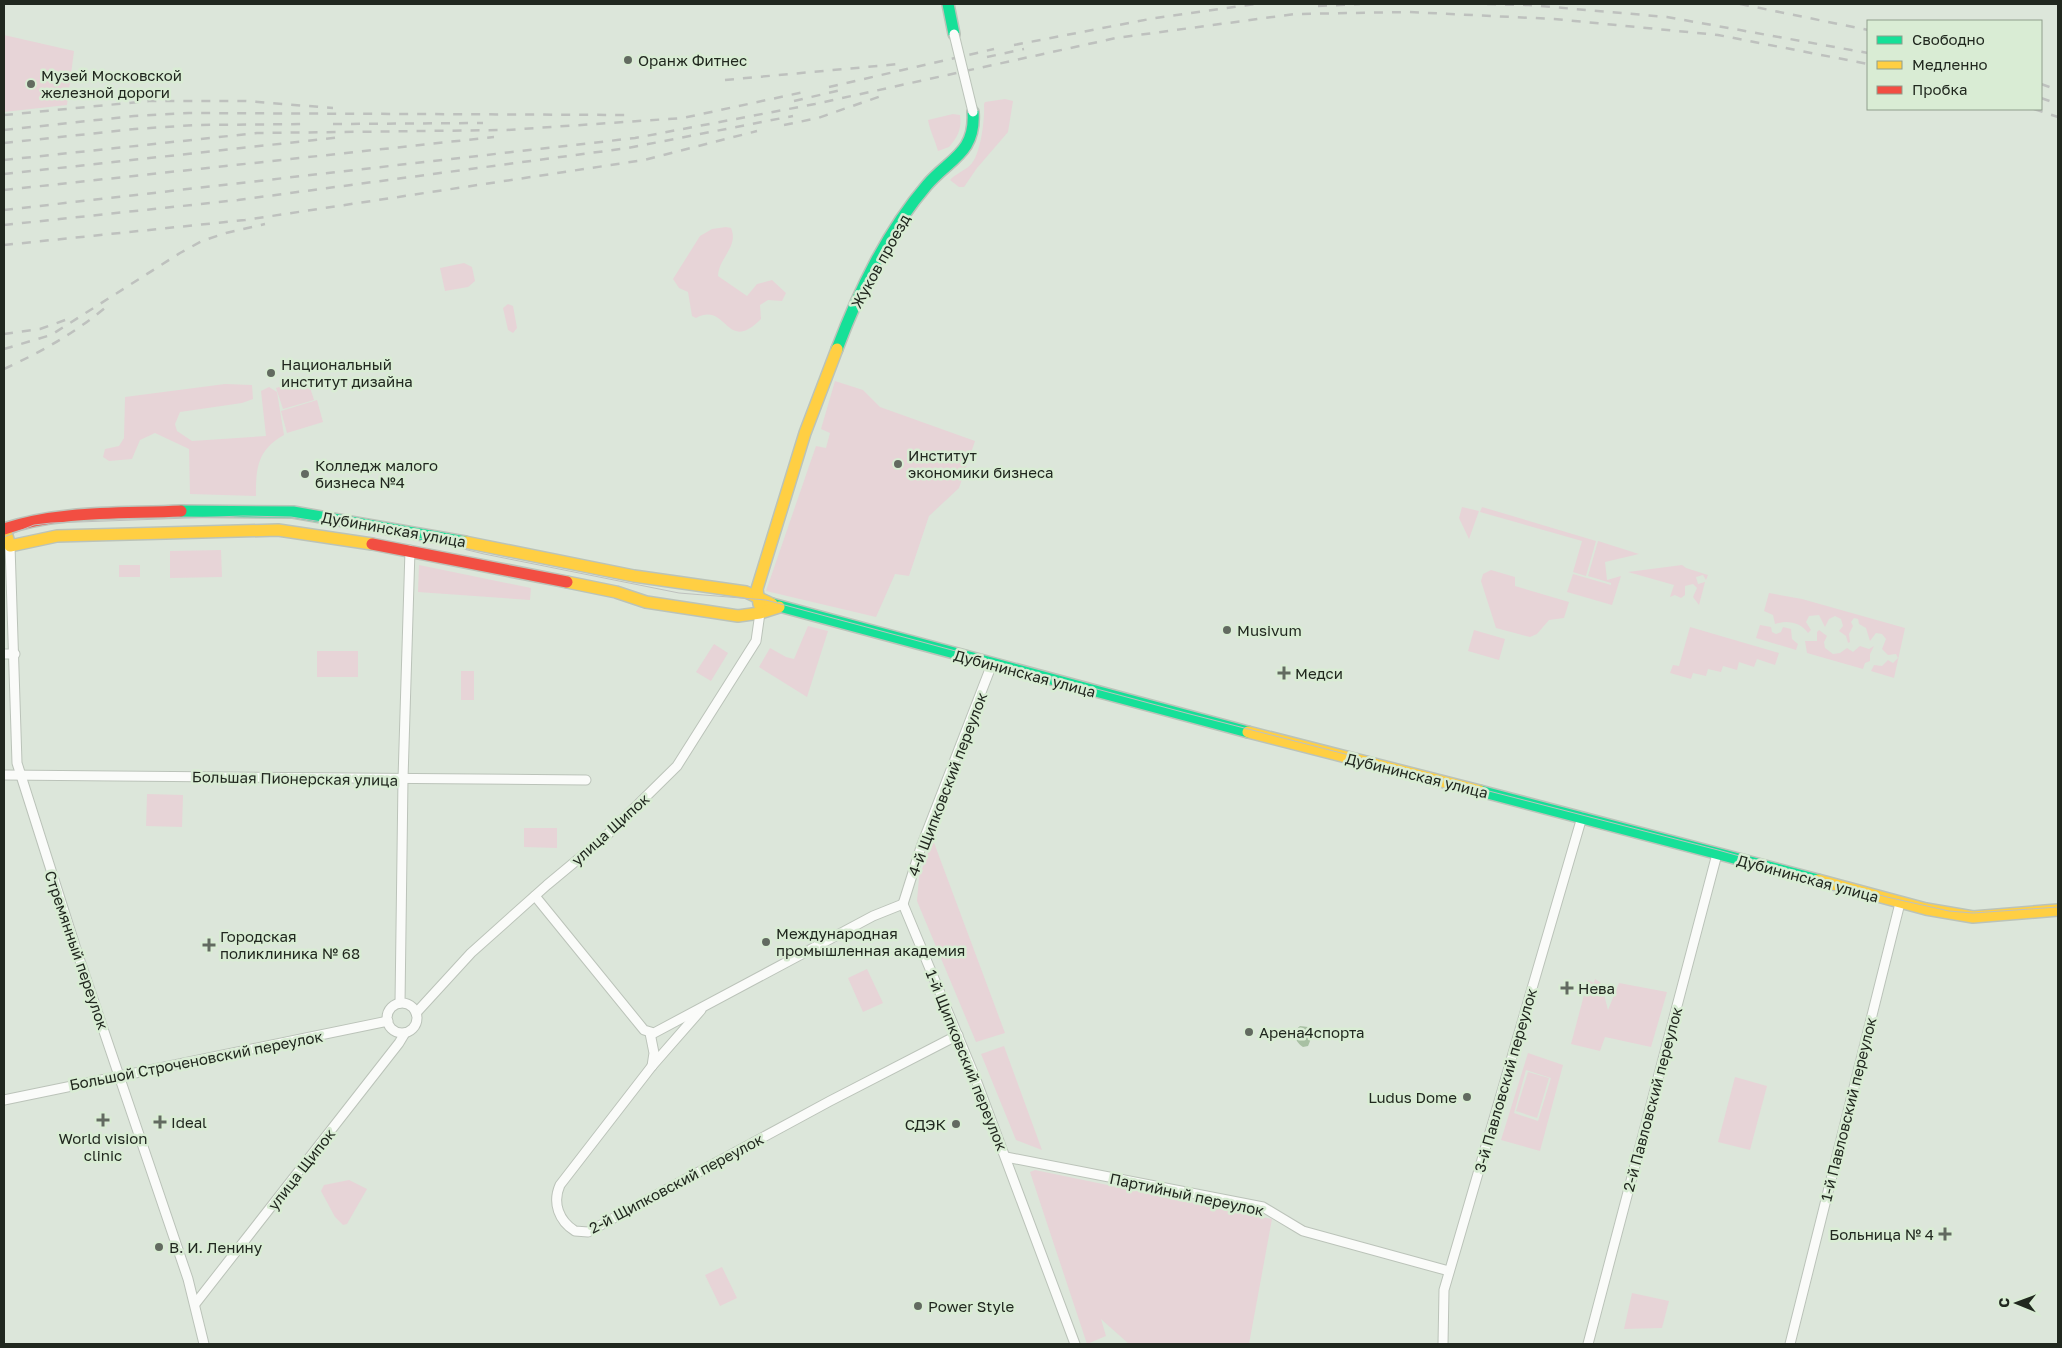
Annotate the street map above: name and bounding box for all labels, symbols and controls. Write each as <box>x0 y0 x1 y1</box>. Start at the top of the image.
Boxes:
legend <box>1867 20 2042 110</box>
text: Свободно <box>1912 30 1985 48</box>
place label: Оранж Фитнес <box>638 51 747 69</box>
marker: Оранж Фитнес <box>622 54 634 66</box>
text: Медленно <box>1912 55 1988 73</box>
place label: Музей Московской железной дороги <box>41 66 182 101</box>
marker: Музей Московской железной дороги <box>25 78 37 90</box>
text: Пробка <box>1912 80 1967 98</box>
street label: Жуков проезд <box>847 211 913 311</box>
place label: Национальный институт дизайна <box>281 355 413 390</box>
marker: Национальный институт дизайна <box>265 367 277 379</box>
place label: Институт экономики бизнеса <box>908 446 1054 481</box>
place label: Колледж малого бизнеса №4 <box>315 456 438 491</box>
marker: Институт экономики бизнеса <box>892 458 904 470</box>
marker: Колледж малого бизнеса №4 <box>299 468 311 480</box>
street label: Дубининская улица <box>321 507 467 551</box>
place label: Musivum <box>1237 621 1302 639</box>
marker: Musivum <box>1221 624 1233 636</box>
street label: Дубининская улица <box>952 645 1098 701</box>
place label: Медси <box>1295 664 1343 682</box>
marker: Медси <box>1277 666 1291 680</box>
street label: 4-й Щипковский переулок <box>904 689 991 878</box>
street label: Дубининская улица <box>1344 749 1490 801</box>
street label: Большая Пионерская улица <box>192 767 398 789</box>
street label: улица Щипок <box>567 789 653 869</box>
street label: Дубининская улица <box>1735 850 1881 906</box>
street label: Стремянный переулок <box>41 868 113 1032</box>
place label: Международная промышленная академия <box>776 924 965 959</box>
place label: Городская поликлиника № 68 <box>220 927 360 962</box>
marker: Международная промышленная академия <box>760 936 772 948</box>
marker: Городская поликлиника № 68 <box>202 938 216 952</box>
street label: 1-й Щипковский переулок <box>922 967 1012 1153</box>
place label: Нева <box>1578 979 1615 997</box>
marker: Нева <box>1560 981 1574 995</box>
street label: 3-й Павловский переулок <box>1470 986 1540 1174</box>
street label: 2-й Павловский переулок <box>1619 1004 1685 1193</box>
street label: 1-й Павловский переулок <box>1816 1015 1880 1203</box>
place label: Арена4спорта <box>1259 1023 1365 1041</box>
marker: Арена4спорта <box>1243 1026 1255 1038</box>
street label: Большой Строченовский переулок <box>68 1027 325 1093</box>
place label: Ludus Dome <box>1368 1088 1457 1106</box>
marker: Ludus Dome <box>1461 1091 1473 1103</box>
marker: World vision clinic <box>96 1113 110 1127</box>
place label: Ideal <box>171 1113 207 1131</box>
marker: Ideal <box>153 1115 167 1129</box>
place label: СДЭК <box>905 1115 946 1133</box>
marker: СДЭК <box>950 1118 962 1130</box>
street label: улица Щипок <box>264 1124 339 1213</box>
place label: World vision clinic <box>59 1129 147 1164</box>
street label: 2-й Щипковский переулок <box>586 1129 767 1237</box>
street label: Партийный переулок <box>1108 1169 1266 1219</box>
place label: Больница № 4 <box>1829 1225 1934 1243</box>
marker: Больница № 4 <box>1938 1227 1952 1241</box>
place label: В. И. Ленину <box>169 1238 263 1256</box>
marker: В. И. Ленину <box>153 1241 165 1253</box>
north arrow <box>1992 1278 2042 1328</box>
place label: Power Style <box>928 1297 1014 1315</box>
text: С <box>1995 1298 2012 1308</box>
marker: Power Style <box>912 1300 924 1312</box>

